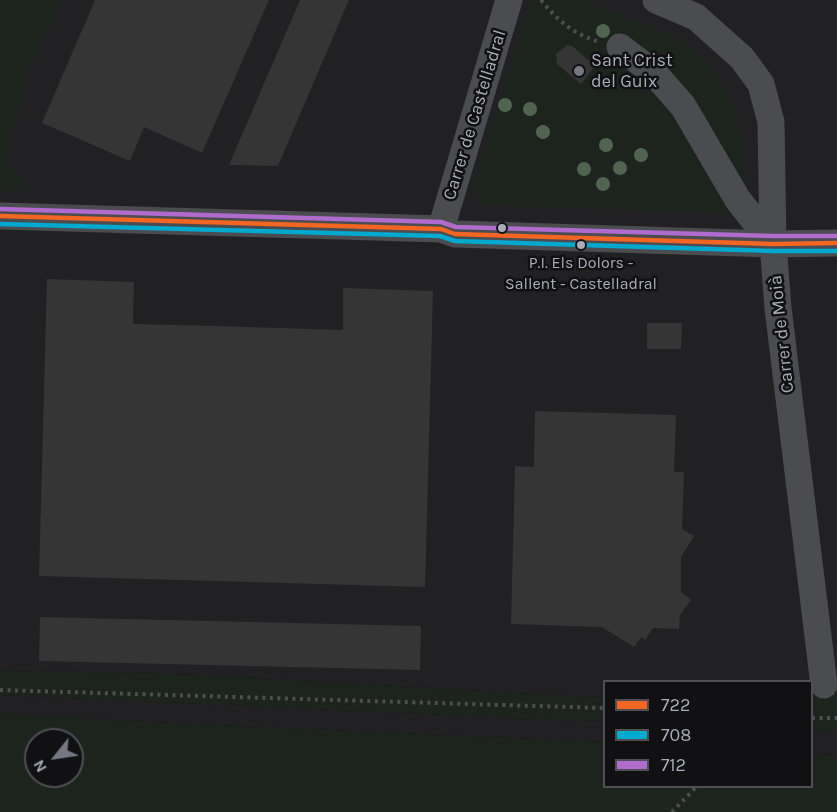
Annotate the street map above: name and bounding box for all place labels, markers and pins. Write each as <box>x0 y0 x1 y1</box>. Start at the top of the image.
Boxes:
place label: Sant Crist del Guix <box>591 50 673 92</box>
marker: Sant Crist del Guix <box>572 64 586 78</box>
unlabelled marker <box>496 222 508 234</box>
marker: P.I. Els Dolors - Sallent - Castelladral <box>575 239 587 251</box>
place label: P.I. Els Dolors - Sallent - Castelladral <box>505 253 657 291</box>

